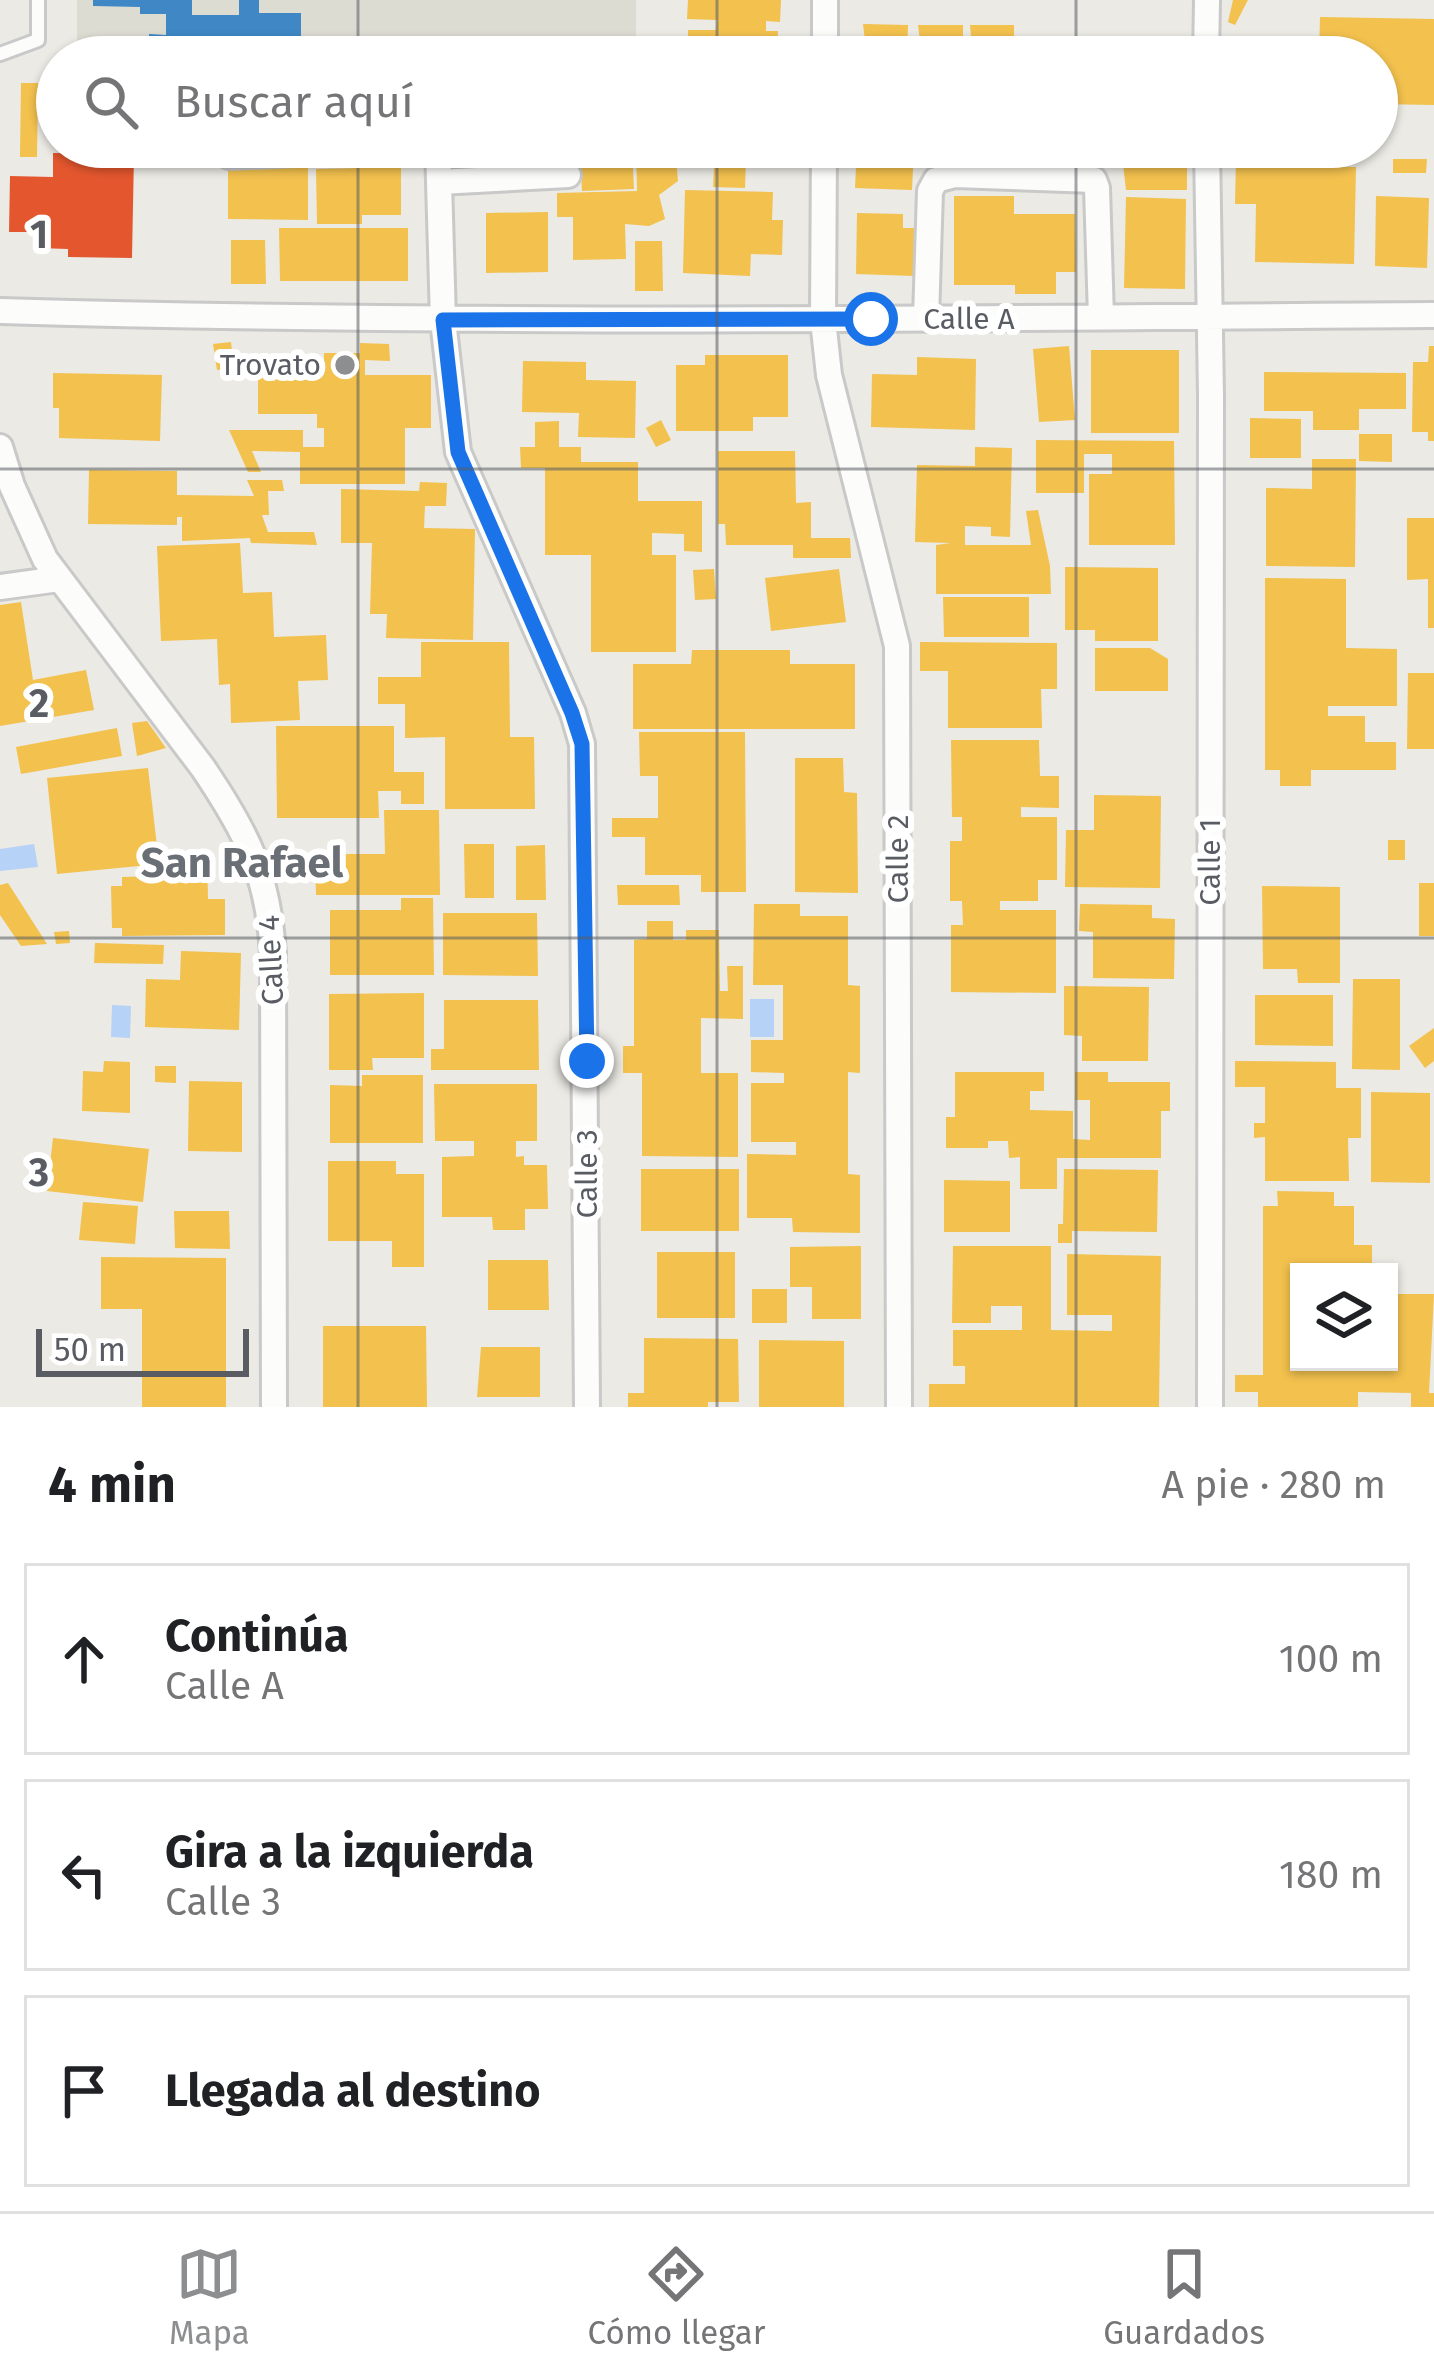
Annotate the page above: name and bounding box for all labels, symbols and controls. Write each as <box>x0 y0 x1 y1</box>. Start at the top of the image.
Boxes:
search box <box>36 36 1398 168</box>
icon: search <box>78 69 144 135</box>
text: Buscar aquí <box>174 75 414 129</box>
text: 1 <box>30 212 48 258</box>
route start <box>844 292 898 346</box>
street label: Calle A <box>923 301 1016 337</box>
place label: Trovato <box>220 347 321 383</box>
marker: Trovato <box>332 352 358 378</box>
text: 2 <box>29 681 49 727</box>
street label: Calle 2 <box>880 814 916 904</box>
street label: Calle 1 <box>1192 818 1228 906</box>
district label: San Rafael <box>141 838 344 888</box>
street label: Calle 4 <box>251 914 291 1006</box>
route end <box>560 1034 614 1088</box>
street label: Calle 3 <box>569 1129 605 1219</box>
text: 3 <box>28 1150 49 1196</box>
map controls <box>1290 1263 1398 1371</box>
button: layers <box>1290 1263 1398 1371</box>
scale bar <box>36 1323 249 1376</box>
text: 50 m <box>54 1330 126 1370</box>
text: 4 min <box>48 1454 176 1516</box>
text: A pie · 280 m <box>1162 1462 1386 1508</box>
text: Continúa <box>165 1609 349 1663</box>
icon: ahead <box>51 1626 117 1692</box>
text: 100 m <box>1279 1636 1383 1682</box>
text: Calle A <box>165 1663 284 1709</box>
text: Gira a la izquierda <box>165 1825 534 1879</box>
icon: left <box>51 1842 117 1908</box>
text: 180 m <box>1279 1852 1383 1898</box>
text: Calle 3 <box>165 1879 281 1925</box>
icon: arrive <box>51 2058 117 2124</box>
text: Llegada al destino <box>165 2064 540 2118</box>
tab: Mapa <box>169 2241 250 2353</box>
tab: Cómo llegar <box>588 2241 765 2353</box>
tab: Guardados <box>1103 2241 1265 2353</box>

